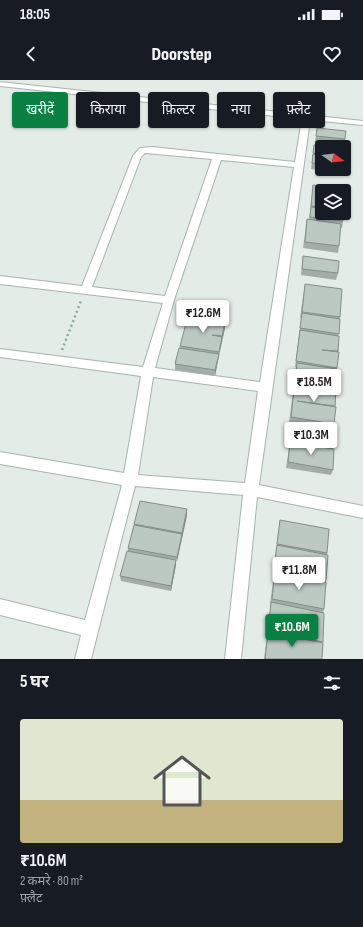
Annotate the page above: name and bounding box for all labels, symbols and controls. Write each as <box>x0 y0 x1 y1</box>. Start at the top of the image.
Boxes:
text: 18:05 <box>20 5 50 24</box>
icon: back <box>20 43 42 65</box>
icon: heart <box>321 43 343 65</box>
text: Doorstep <box>151 44 212 65</box>
chip: खरीदें <box>12 92 68 128</box>
chip: किराया <box>76 92 140 128</box>
chip: फ़िल्टर <box>148 92 209 128</box>
chip: नया <box>217 92 265 128</box>
chip: फ़्लैट <box>273 92 325 128</box>
north arrow <box>315 140 351 176</box>
map controls <box>315 140 351 220</box>
button: layers <box>315 184 351 220</box>
pin: ₹12.6M <box>170 300 236 334</box>
text: ₹12.6M <box>185 305 221 321</box>
pin: ₹18.5M <box>281 369 347 403</box>
text: ₹18.5M <box>296 374 332 390</box>
pin: ₹10.3M <box>278 422 344 456</box>
text: ₹10.3M <box>293 427 329 443</box>
pin: ₹11.8M <box>266 557 332 591</box>
text: ₹11.8M <box>281 562 317 578</box>
pin: ₹10.6M <box>259 614 325 648</box>
text: ₹10.6M <box>274 619 310 635</box>
text: 5 घर <box>20 672 49 692</box>
icon: filters <box>321 672 343 694</box>
icon: home <box>146 745 218 817</box>
text: ₹10.6M <box>20 851 66 871</box>
text: 2 कमरे · 80 m² <box>20 873 83 889</box>
text: फ़्लैट <box>20 890 43 906</box>

